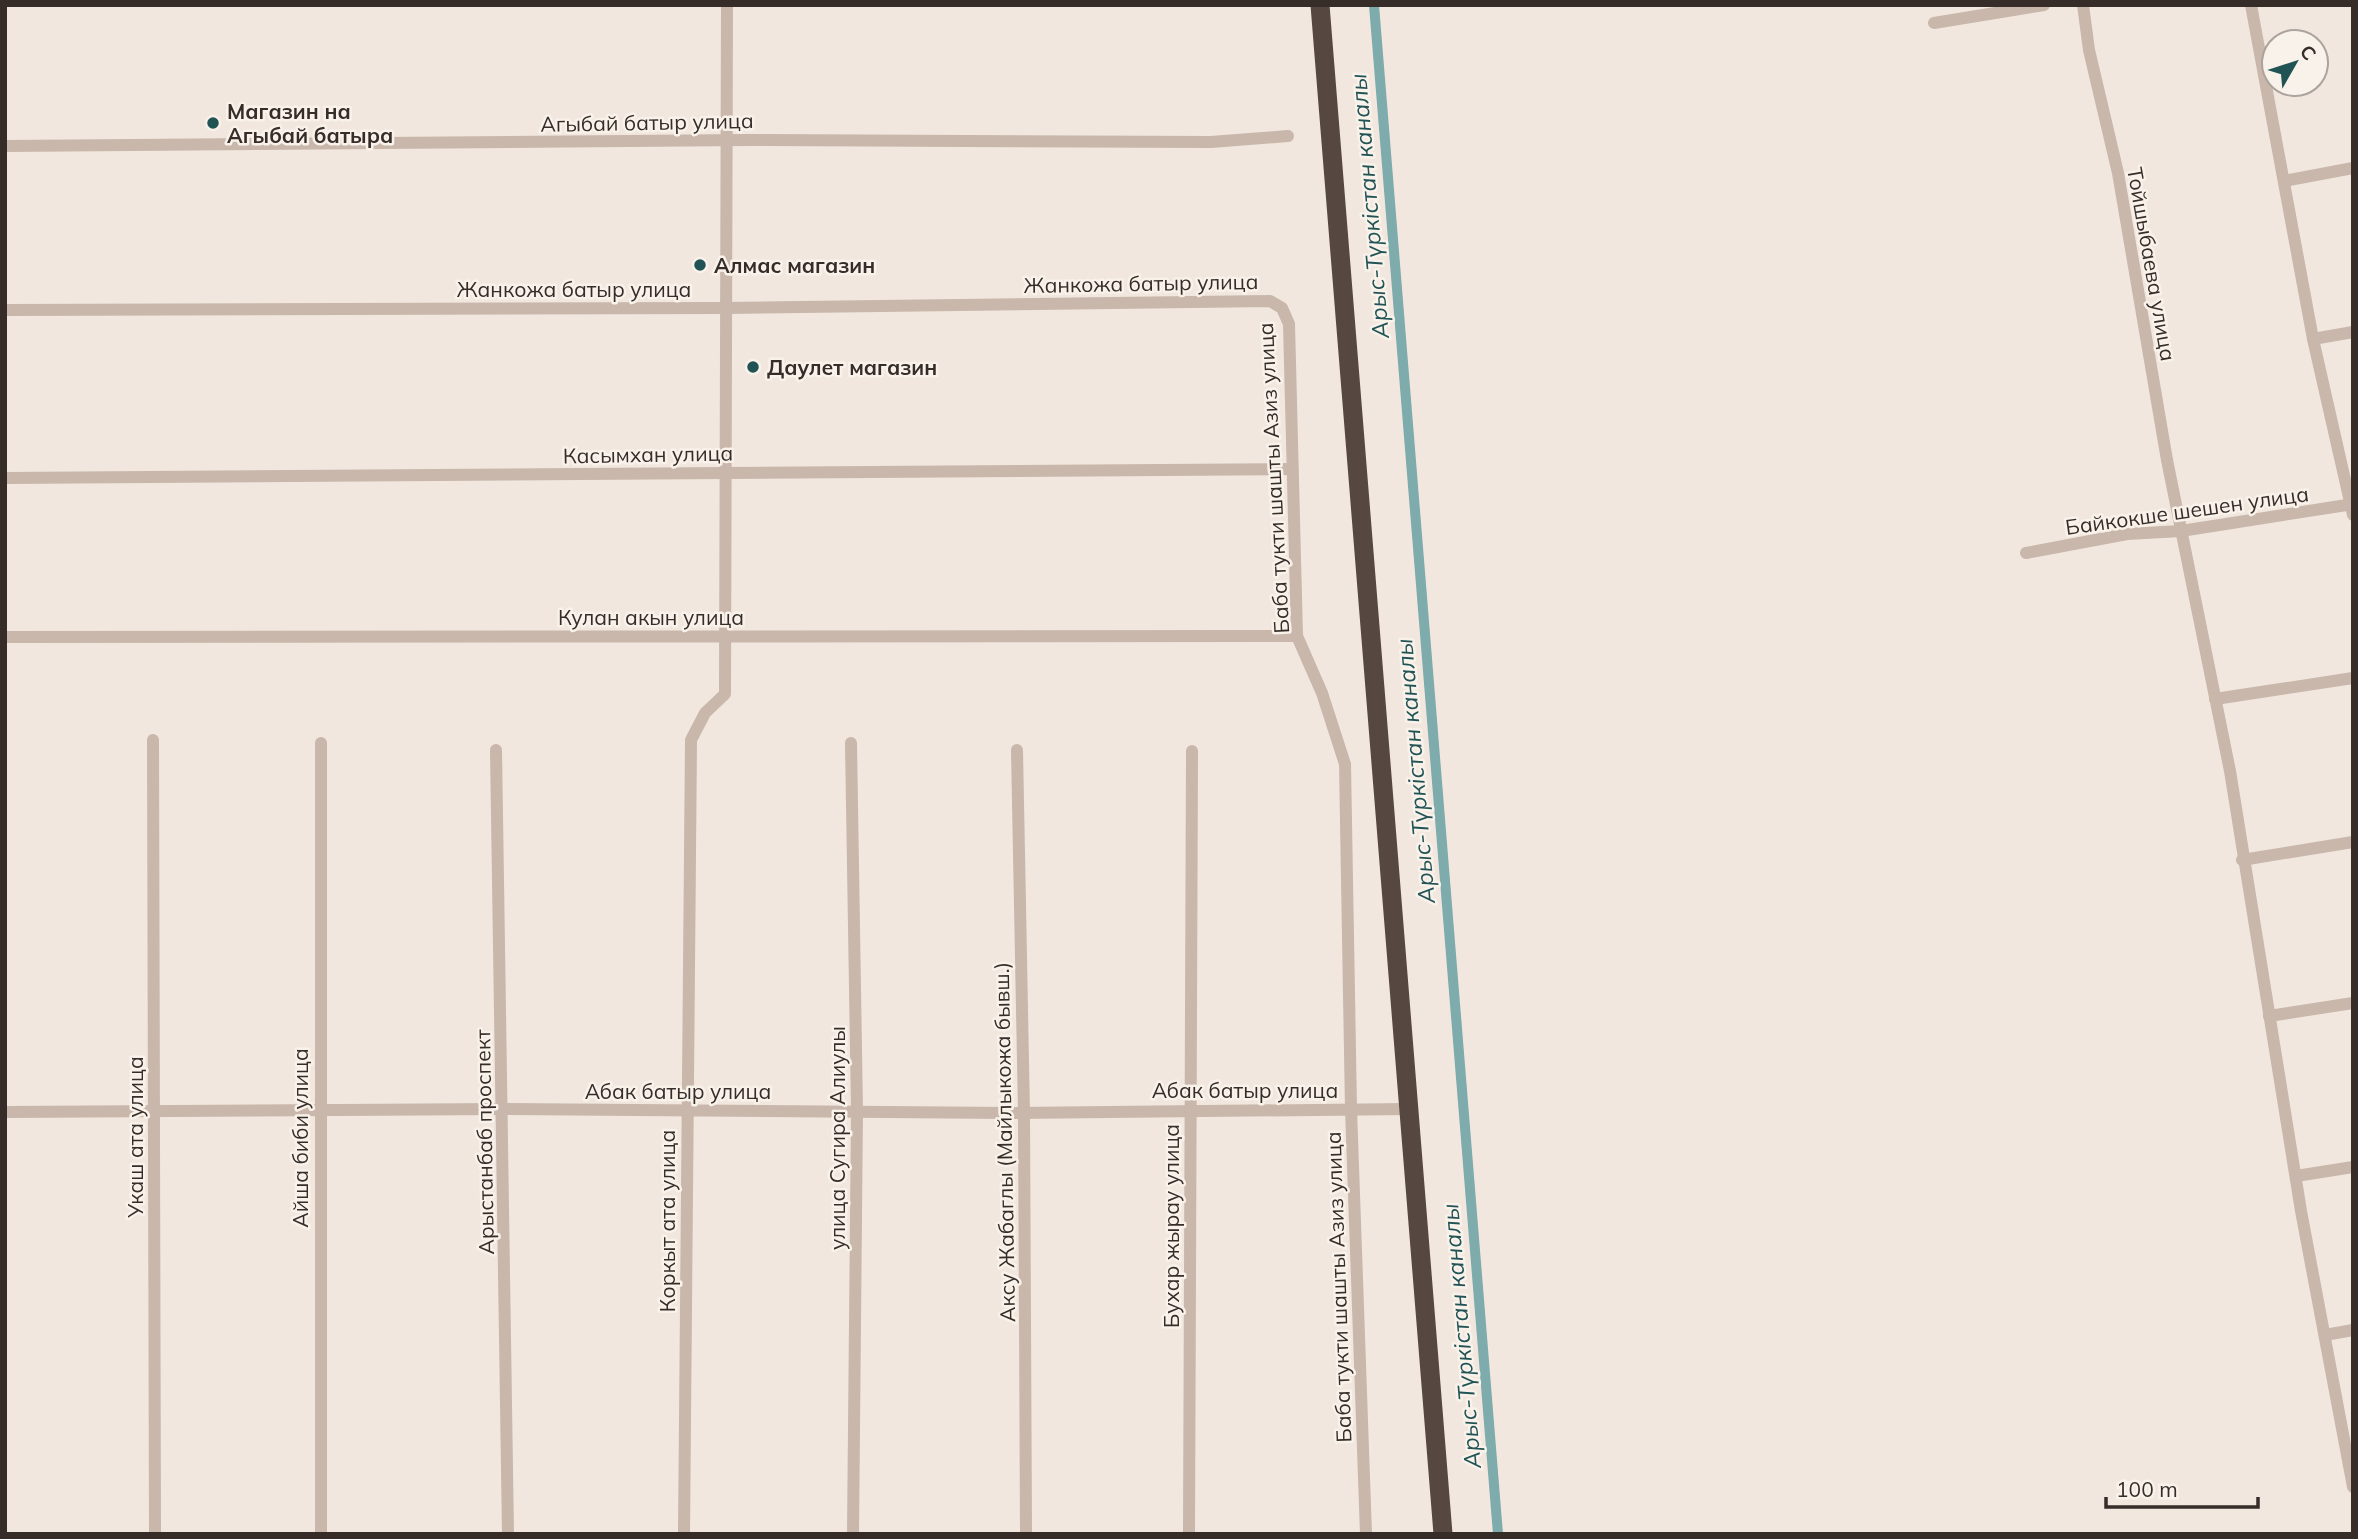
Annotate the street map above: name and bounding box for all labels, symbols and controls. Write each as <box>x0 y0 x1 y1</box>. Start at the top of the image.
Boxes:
north arrow <box>2260 28 2330 98</box>
text: С <box>2295 40 2322 65</box>
water label: Арыс-Түркістан каналы <box>1343 72 1395 341</box>
place label: Магазин на Агыбай батыра <box>227 98 393 148</box>
street label: Агыбай батыр улица <box>540 107 754 137</box>
marker: Магазин на Агыбай батыра <box>205 115 221 131</box>
street label: Тойшыбаева улица <box>2122 165 2182 363</box>
place label: Алмас магазин <box>714 252 875 278</box>
marker: Алмас магазин <box>692 257 708 273</box>
street label: Жанкожа батыр улица <box>1023 268 1259 298</box>
street label: Жанкожа батыр улица <box>457 276 691 302</box>
street label: Баба тукти шашты Азиз улица <box>1252 322 1294 634</box>
place label: Даулет магазин <box>767 354 937 380</box>
marker: Даулет магазин <box>745 359 761 375</box>
street label: Касымхан улица <box>563 440 733 468</box>
street label: Байкокше шешен улица <box>2064 480 2310 540</box>
street label: Кулан акын улица <box>558 604 744 630</box>
water label: Арыс-Түркістан каналы <box>1389 637 1441 906</box>
street label: Аксу Жабаглы (Майлыкожа бывш.) <box>988 962 1020 1322</box>
street label: улица Сугира Алиулы <box>824 1026 850 1250</box>
street label: Арыстанбаб проспект <box>469 1029 499 1255</box>
street label: Айша биби улица <box>287 1048 313 1228</box>
street label: Укаш ата улица <box>122 1056 148 1219</box>
street label: Абак батыр улица <box>1152 1077 1338 1103</box>
street label: Абак батыр улица <box>585 1078 771 1104</box>
street label: Бухар жырау улица <box>1158 1124 1184 1328</box>
street label: Коркыт ата улица <box>654 1130 680 1312</box>
street label: Баба тукти шашты Азиз улица <box>1320 1131 1356 1443</box>
water label: Арыс-Түркістан каналы <box>1435 1202 1487 1471</box>
scale bar <box>2106 1466 2258 1510</box>
text: 100 m <box>2116 1476 2178 1502</box>

